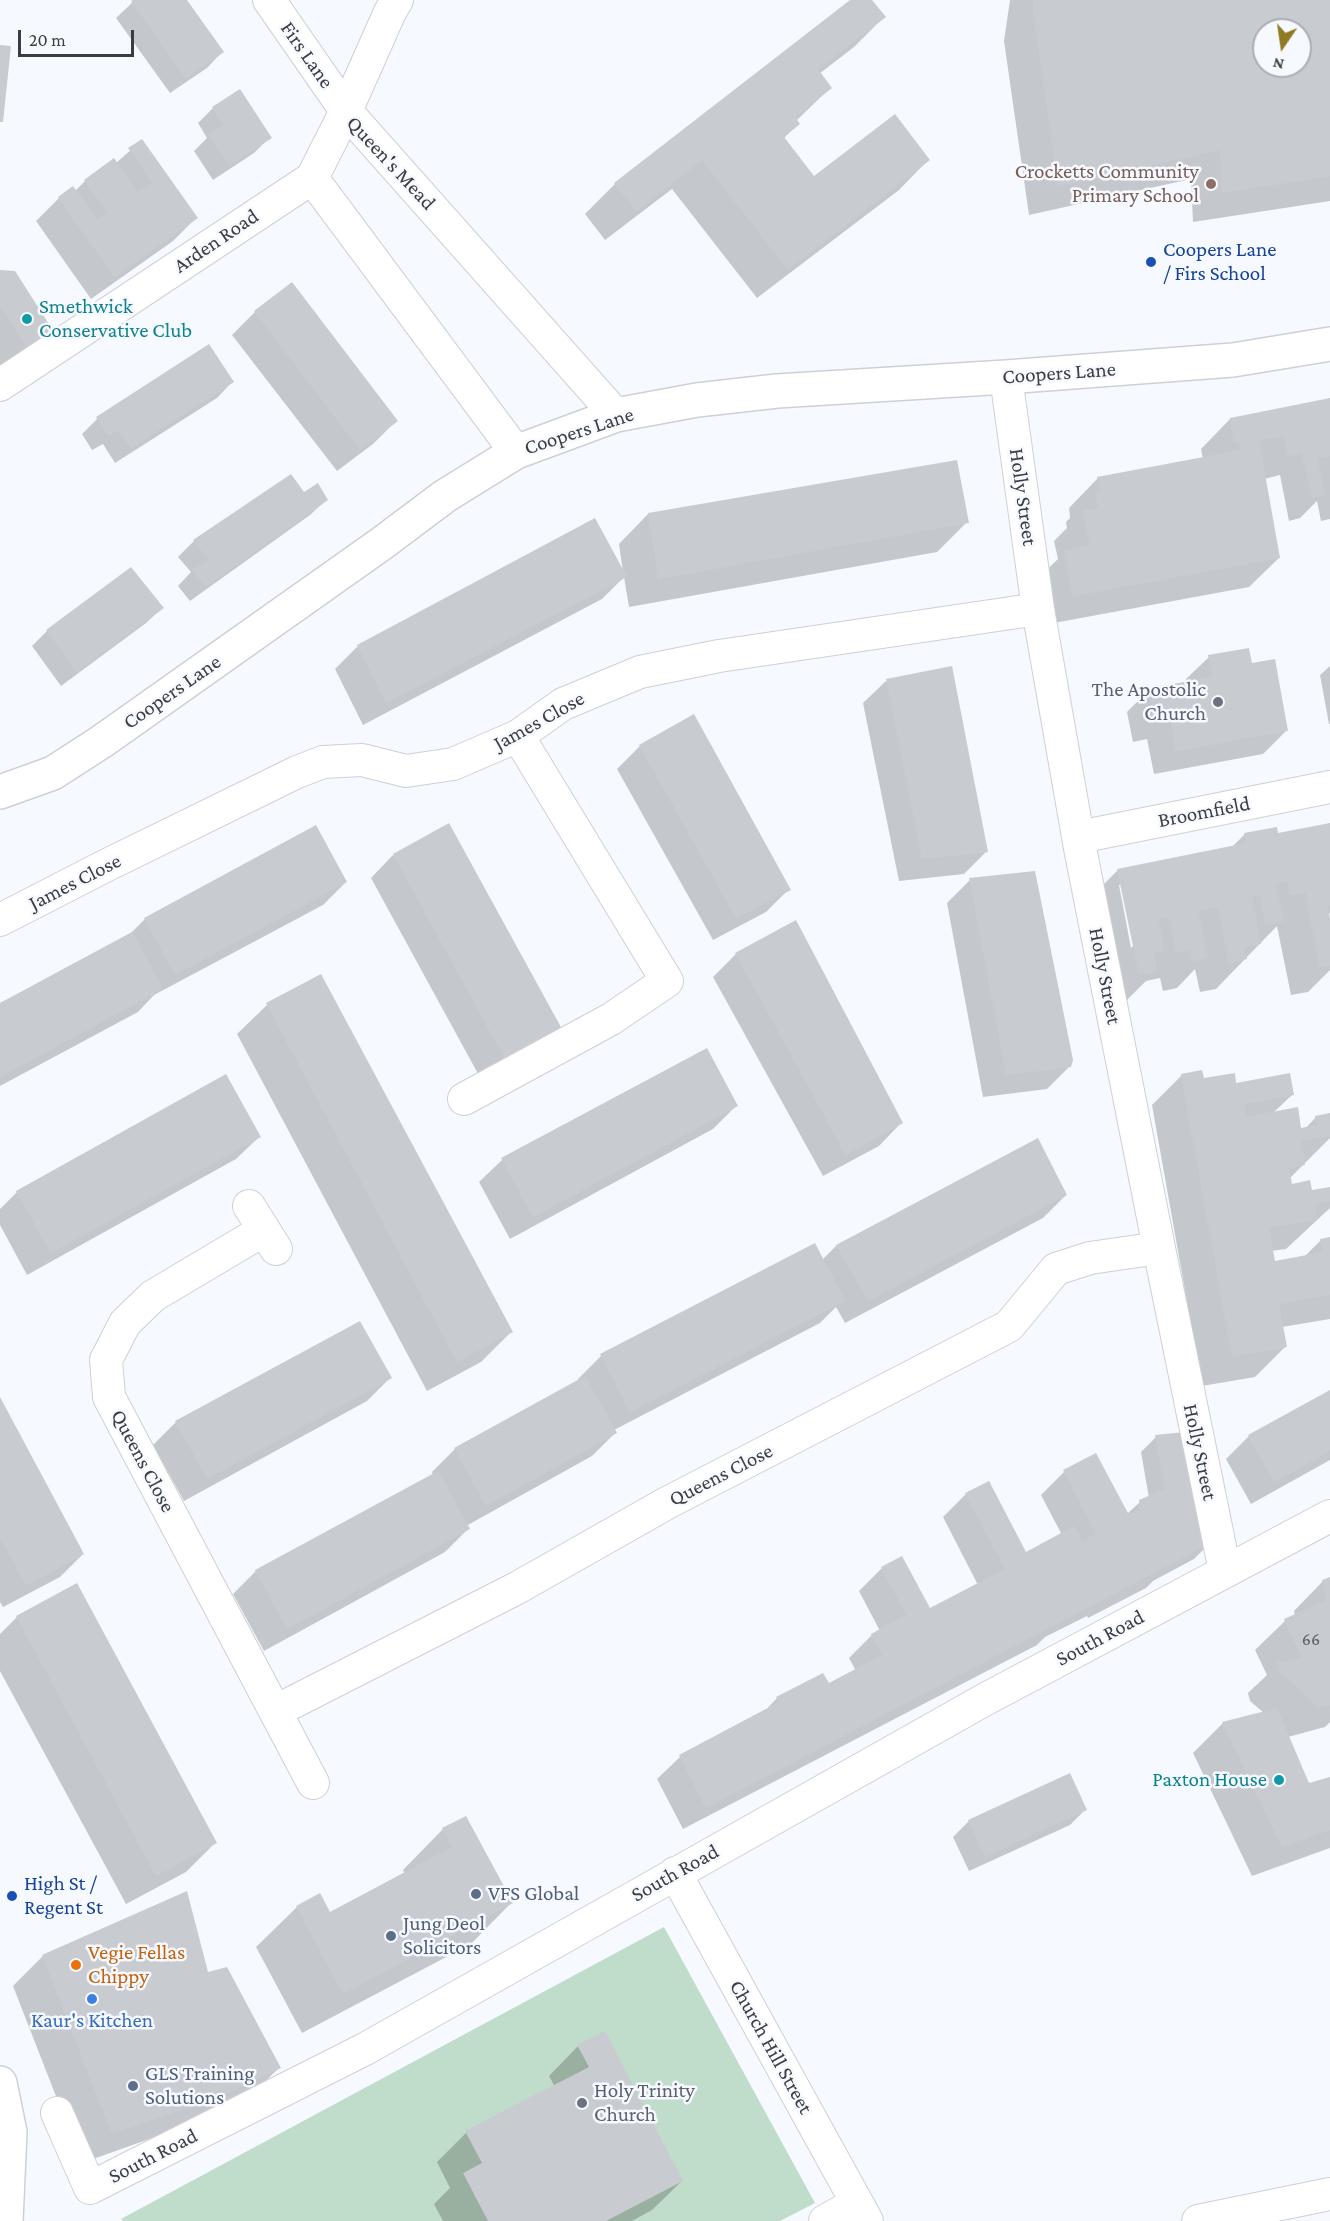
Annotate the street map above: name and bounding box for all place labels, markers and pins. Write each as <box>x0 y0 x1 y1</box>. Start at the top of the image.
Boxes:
place label: Crocketts Community Primary School <box>1015 159 1199 209</box>
marker: Crocketts Community Primary School <box>1204 177 1218 191</box>
place label: Coopers Lane / Firs School <box>1163 237 1277 287</box>
marker: Coopers Lane / Firs School <box>1144 255 1158 269</box>
place label: Smethwick Conservative Club <box>39 294 192 344</box>
marker: Smethwick Conservative Club <box>20 312 34 326</box>
place label: The Apostolic Church <box>1092 677 1206 727</box>
marker: The Apostolic Church <box>1211 695 1225 709</box>
place label: Paxton House <box>1152 1767 1267 1793</box>
marker: Paxton House <box>1272 1773 1286 1787</box>
place label: High St / Regent St <box>24 1871 103 1921</box>
place label: VFS Global <box>488 1881 579 1907</box>
marker: VFS Global <box>469 1887 483 1901</box>
marker: High St / Regent St <box>5 1889 19 1903</box>
place label: Jung Deol Solicitors <box>403 1911 485 1961</box>
marker: Jung Deol Solicitors <box>384 1929 398 1943</box>
place label: Vegie Fellas Chippy <box>88 1940 185 1990</box>
marker: Vegie Fellas Chippy <box>69 1958 83 1972</box>
marker: Kaur's Kitchen <box>85 1992 99 2006</box>
place label: Kaur's Kitchen <box>31 2008 153 2034</box>
place label: GLS Training Solutions <box>145 2061 254 2111</box>
place label: Holy Trinity Church <box>594 2078 695 2128</box>
marker: GLS Training Solutions <box>126 2079 140 2093</box>
marker: Holy Trinity Church <box>575 2096 589 2110</box>

